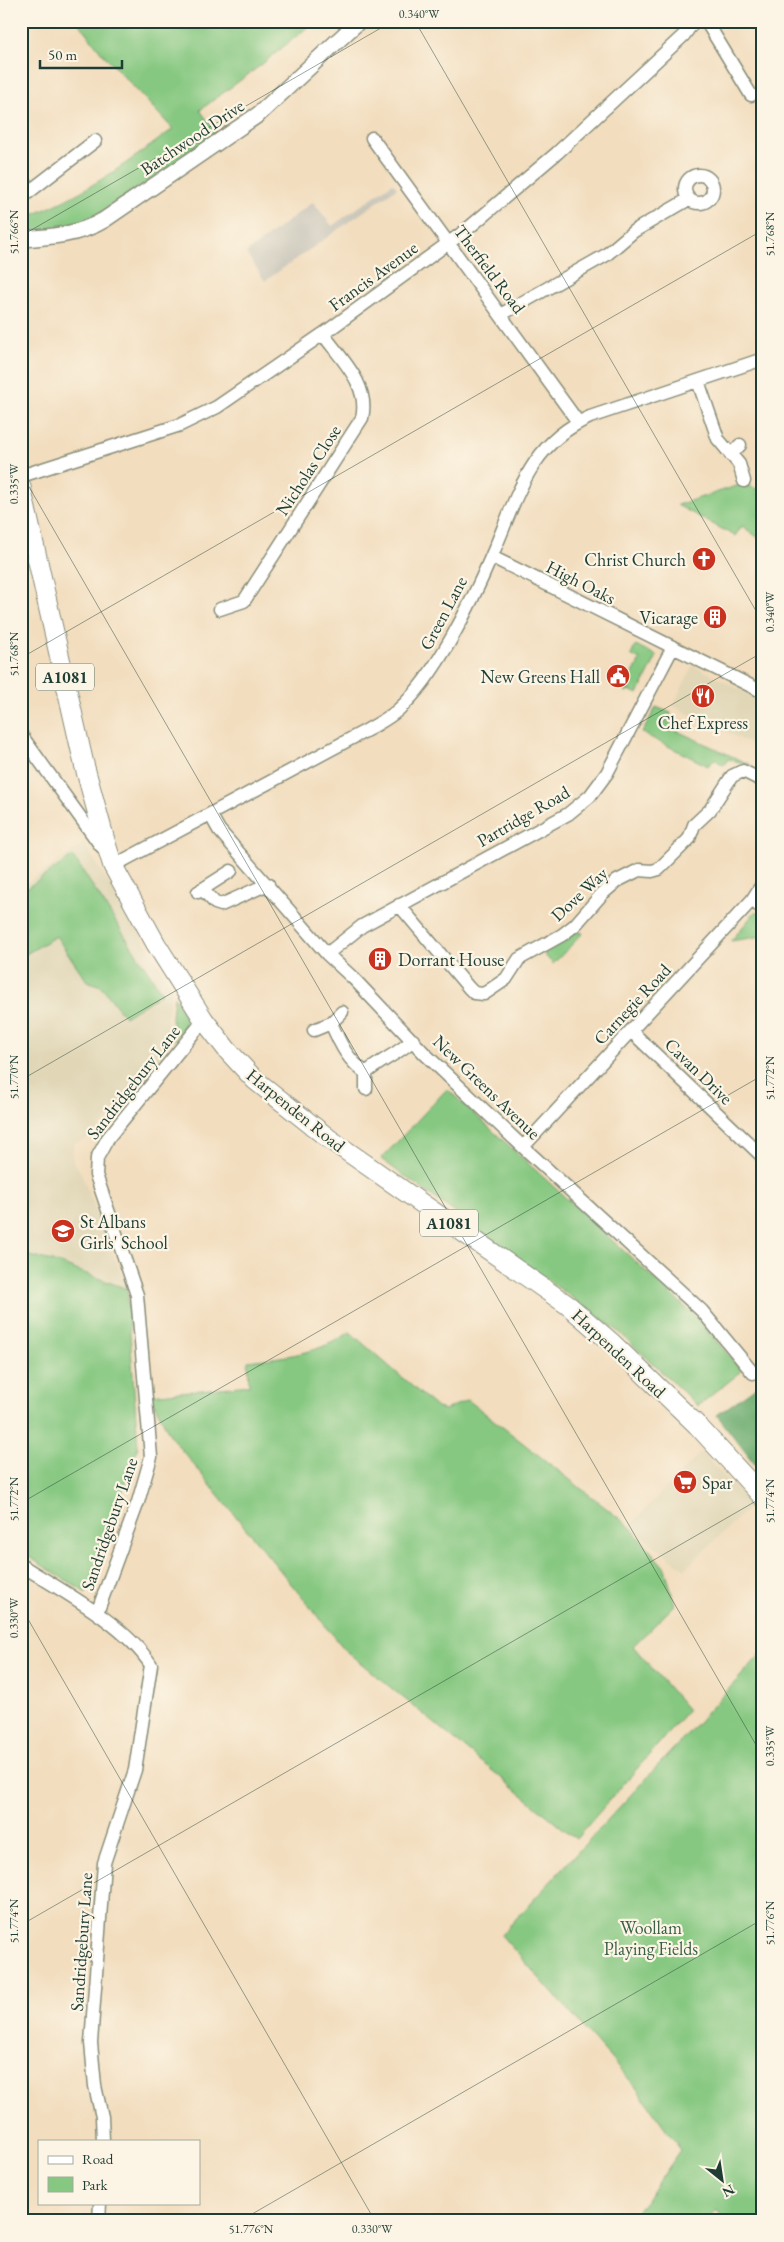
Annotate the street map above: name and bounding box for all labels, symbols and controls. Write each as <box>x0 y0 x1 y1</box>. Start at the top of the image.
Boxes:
text: 0.340°W <box>399 6 440 22</box>
scale bar <box>40 38 122 70</box>
text: 50 m <box>48 45 77 64</box>
street label: Batchwood Drive <box>136 94 248 180</box>
text: 51.766°N <box>6 209 22 254</box>
text: 51.768°N <box>762 211 778 256</box>
street label: Therfield Road <box>449 220 531 319</box>
street label: Francis Avenue <box>324 236 422 316</box>
street label: Nicholas Close <box>270 420 346 520</box>
text: 0.335°W <box>6 463 22 504</box>
church icon: Christ Church <box>691 546 717 572</box>
place label: Christ Church <box>584 548 686 571</box>
street label: High Oaks <box>542 555 620 609</box>
street label: Green Lane <box>414 572 472 654</box>
text: 0.340°W <box>762 591 778 632</box>
building icon: Vicarage <box>702 604 728 630</box>
place label: Vicarage <box>640 606 698 629</box>
text: 51.768°N <box>6 631 22 676</box>
public building icon: New Greens Hall <box>605 663 631 689</box>
road number: A1081 <box>36 664 94 690</box>
place label: New Greens Hall <box>480 665 600 688</box>
restaurant icon: Chef Express <box>690 683 716 709</box>
place label: Chef Express <box>658 711 748 734</box>
street label: Partridge Road <box>472 780 574 852</box>
street label: Dove Way <box>546 862 612 926</box>
building icon: Dorrant House <box>367 946 393 972</box>
place label: Dorrant House <box>398 948 504 971</box>
street label: Carnegie Road <box>588 958 676 1050</box>
street label: Sandridgebury Lane <box>81 1020 185 1144</box>
street label: New Greens Avenue <box>428 1030 546 1144</box>
street label: Cavan Drive <box>660 1033 738 1109</box>
text: 51.770°N <box>6 1054 22 1099</box>
text: 51.772°N <box>762 1055 778 1100</box>
street label: Harpenden Road <box>242 1063 351 1157</box>
place label: St Albans Girls' School <box>80 1210 168 1254</box>
road number: A1081 <box>420 1210 478 1236</box>
school or university icon: St Albans Girls' School <box>50 1218 76 1244</box>
street label: Harpenden Road <box>567 1303 672 1403</box>
street label: Sandridgebury Lane <box>75 1455 143 1593</box>
supermarket icon: Spar <box>672 1469 698 1495</box>
place label: Spar <box>702 1471 733 1494</box>
text: 51.772°N <box>6 1476 22 1521</box>
text: 51.774°N <box>762 1478 778 1523</box>
text: 0.330°W <box>6 1597 22 1638</box>
text: 0.335°W <box>762 1725 778 1766</box>
street label: Sandridgebury Lane <box>65 1872 97 2012</box>
text: 51.774°N <box>6 1898 22 1943</box>
text: 51.776°N <box>762 1900 778 1945</box>
park label: Woollam Playing Fields <box>604 1916 698 1960</box>
legend <box>38 2140 200 2204</box>
text: Road <box>82 2149 114 2168</box>
north arrow <box>696 2154 746 2204</box>
text: Park <box>82 2175 109 2194</box>
text: N <box>719 2181 738 2202</box>
text: 51.776°N <box>229 2221 274 2237</box>
text: 0.330°W <box>352 2221 393 2237</box>

